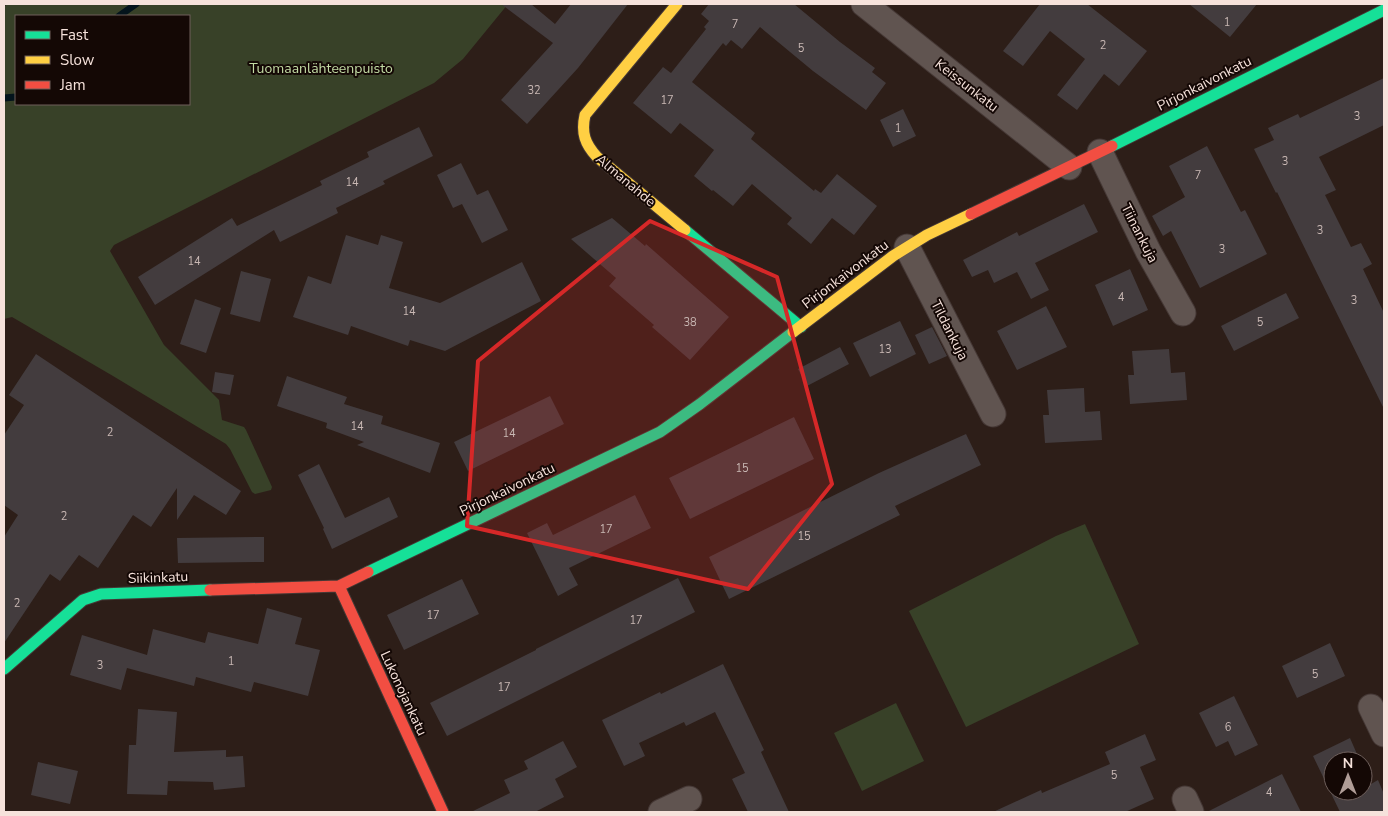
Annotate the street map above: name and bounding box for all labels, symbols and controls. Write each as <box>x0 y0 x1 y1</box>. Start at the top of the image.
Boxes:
legend <box>15 15 190 105</box>
house number: 1 <box>1224 15 1230 30</box>
house number: 7 <box>732 17 738 32</box>
text: Fast <box>60 25 89 45</box>
house number: 2 <box>1100 38 1106 53</box>
house number: 5 <box>798 41 805 56</box>
text: Slow <box>60 50 95 70</box>
street label: Pirjonkaivonkatu <box>1154 51 1255 115</box>
street label: Keissunkatu <box>931 55 1002 116</box>
park label: Tuomaanlähteenpuisto <box>249 59 393 78</box>
text: Jam <box>59 75 86 95</box>
house number: 32 <box>527 83 541 98</box>
house number: 17 <box>660 93 674 108</box>
house number: 3 <box>1354 109 1360 124</box>
house number: 1 <box>895 121 901 136</box>
street label: Almanahde <box>592 150 660 211</box>
house number: 3 <box>1282 154 1288 169</box>
house number: 7 <box>1195 168 1201 183</box>
house number: 14 <box>345 175 359 190</box>
street label: Tiinankuja <box>1117 200 1163 266</box>
house number: 3 <box>1317 223 1323 238</box>
street label: Pirjonkaivonkatu <box>798 236 892 313</box>
house number: 3 <box>1219 242 1225 257</box>
house number: 14 <box>187 254 201 269</box>
house number: 4 <box>1118 290 1125 305</box>
house number: 3 <box>1351 293 1357 308</box>
street label: Tildankuja <box>926 297 973 363</box>
house number: 14 <box>402 304 416 319</box>
house number: 38 <box>683 315 697 330</box>
house number: 5 <box>1257 315 1264 330</box>
house number: 13 <box>878 342 892 357</box>
house number: 14 <box>350 419 364 434</box>
house number: 2 <box>107 425 113 440</box>
house number: 14 <box>502 426 516 441</box>
street label: Pirjonkaivonkatu <box>456 458 558 521</box>
house number: 15 <box>735 461 749 476</box>
house number: 2 <box>61 509 67 524</box>
house number: 17 <box>599 522 613 537</box>
house number: 15 <box>797 529 811 544</box>
street label: Siikinkatu <box>127 567 189 588</box>
house number: 2 <box>14 596 20 611</box>
house number: 17 <box>426 608 440 623</box>
house number: 17 <box>629 613 643 628</box>
street label: Lukonojankatu <box>376 648 431 739</box>
house number: 1 <box>228 654 234 669</box>
house number: 3 <box>97 658 103 673</box>
house number: 5 <box>1312 667 1319 682</box>
house number: 17 <box>497 680 511 695</box>
house number: 6 <box>1225 720 1232 735</box>
north arrow <box>1323 751 1373 801</box>
text: N <box>1343 754 1353 773</box>
house number: 5 <box>1111 768 1118 783</box>
house number: 4 <box>1266 785 1273 800</box>

